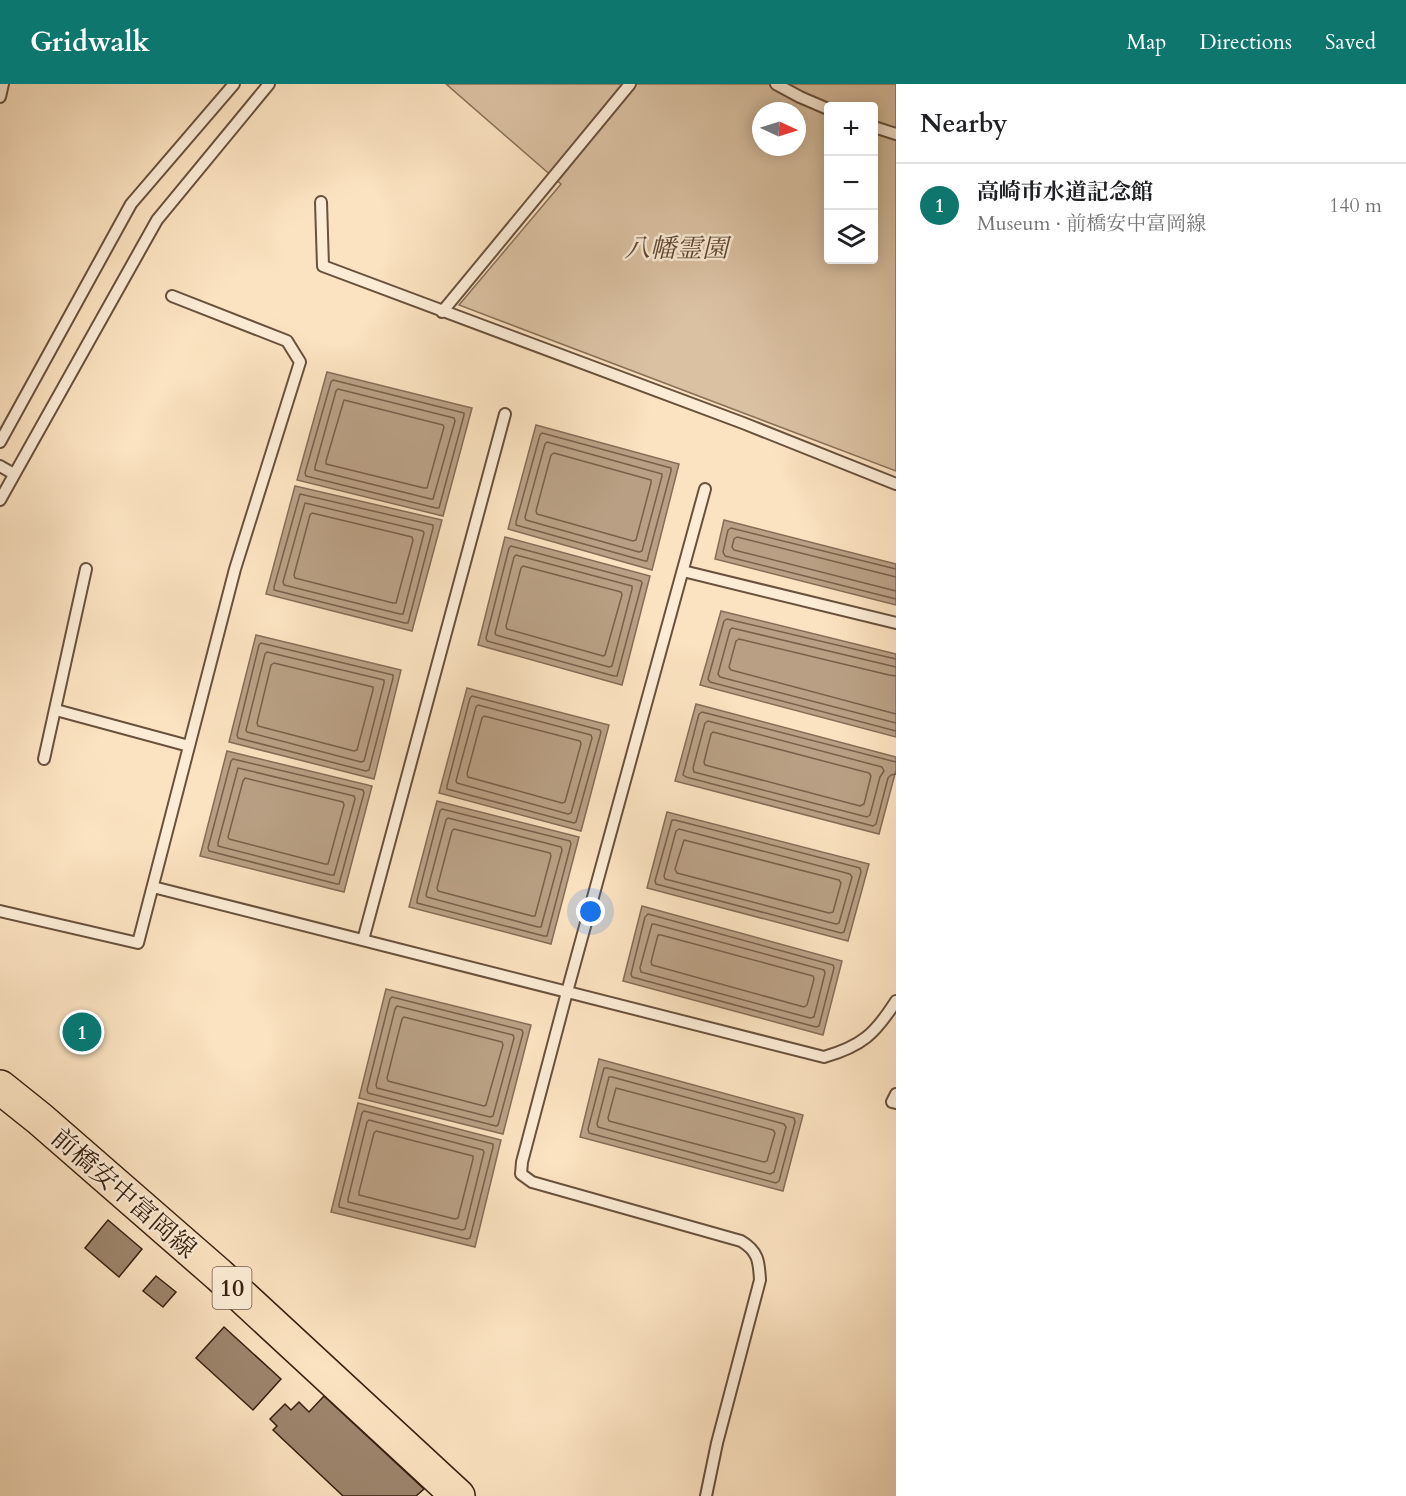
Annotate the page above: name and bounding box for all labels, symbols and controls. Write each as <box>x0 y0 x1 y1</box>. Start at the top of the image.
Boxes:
text: Gridwalk <box>30 23 150 61</box>
text: Map <box>1126 28 1166 57</box>
text: Directions <box>1199 28 1292 57</box>
text: Saved <box>1325 28 1376 57</box>
north arrow <box>752 102 806 156</box>
map controls <box>824 102 878 264</box>
button: + <box>824 102 878 156</box>
text: Nearby <box>920 106 1008 141</box>
button: − <box>824 156 878 210</box>
text: 高崎市水道記念館 <box>977 177 1153 207</box>
text: 1 <box>934 192 945 219</box>
text: 140 m <box>1329 192 1382 219</box>
button: layers <box>824 210 878 264</box>
text: Museum · 前橋安中富岡線 <box>977 210 1206 237</box>
park label: 八幡霊園 <box>624 231 732 266</box>
your location <box>576 897 605 926</box>
pin: 1 <box>62 1010 101 1054</box>
street label: 前橋安中富岡線 <box>44 1120 204 1266</box>
road number: 10 <box>212 1267 252 1309</box>

